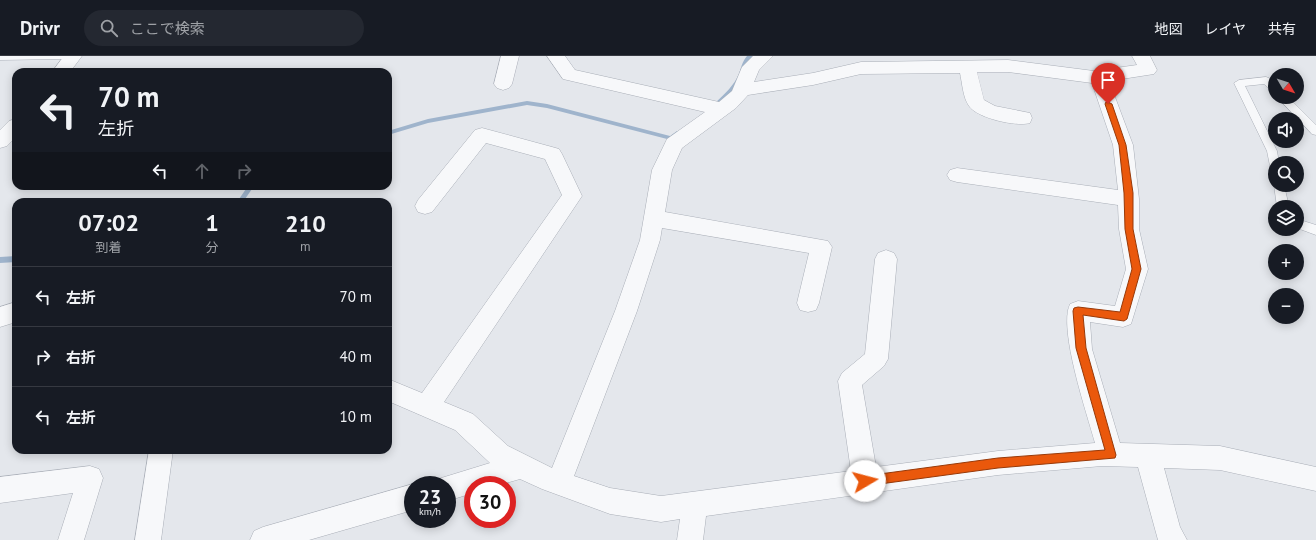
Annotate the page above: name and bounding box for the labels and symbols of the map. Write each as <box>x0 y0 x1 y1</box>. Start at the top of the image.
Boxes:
pin <box>1091 63 1125 104</box>
north arrow <box>1268 68 1304 104</box>
position arrow <box>844 460 886 502</box>
speed limit sign: 30 <box>464 476 516 528</box>

